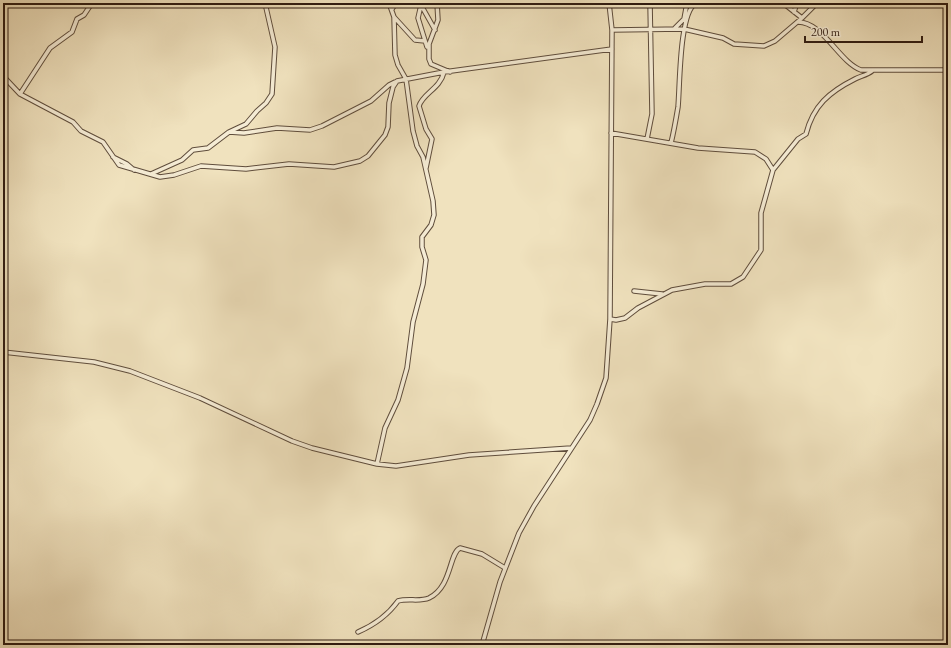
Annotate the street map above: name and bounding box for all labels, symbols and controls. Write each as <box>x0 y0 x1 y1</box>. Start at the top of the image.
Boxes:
scale bar <box>805 18 922 44</box>
text: 200 m <box>811 24 841 40</box>

